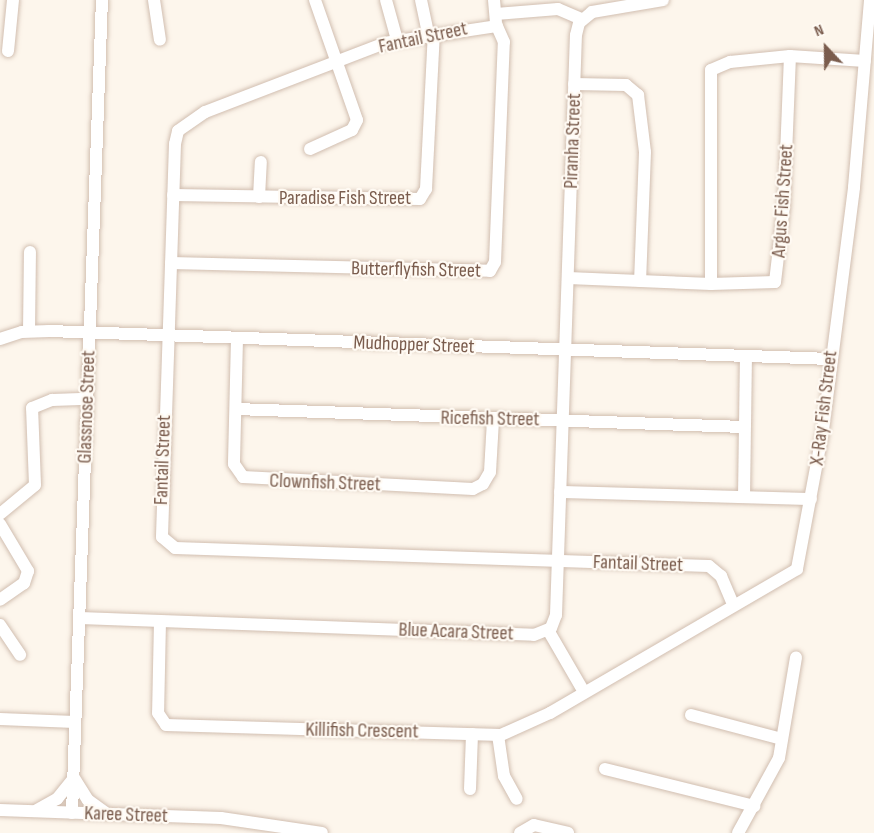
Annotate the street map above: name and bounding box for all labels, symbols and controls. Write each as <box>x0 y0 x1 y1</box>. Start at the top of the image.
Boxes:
street label: Fantail Street <box>376 17 470 59</box>
north arrow <box>796 18 856 78</box>
text: N <box>812 20 827 41</box>
street label: Piranha Street <box>559 93 587 189</box>
street label: Argus Fish Street <box>767 144 799 258</box>
street label: Paradise Fish Street <box>279 186 411 210</box>
street label: Butterflyfish Street <box>351 257 481 283</box>
street label: Mudhopper Street <box>353 331 475 359</box>
street label: X-Ray Fish Street <box>805 349 843 467</box>
street label: Glassnose Street <box>73 350 101 464</box>
street label: Ricefish Street <box>440 406 540 432</box>
street label: Fantail Street <box>149 415 177 505</box>
street label: Clownfish Street <box>269 469 381 497</box>
street label: Fantail Street <box>593 550 683 578</box>
street label: Blue Acara Street <box>398 618 514 646</box>
street label: Killifish Crescent <box>305 718 419 744</box>
street label: Karee Street <box>84 802 168 828</box>

